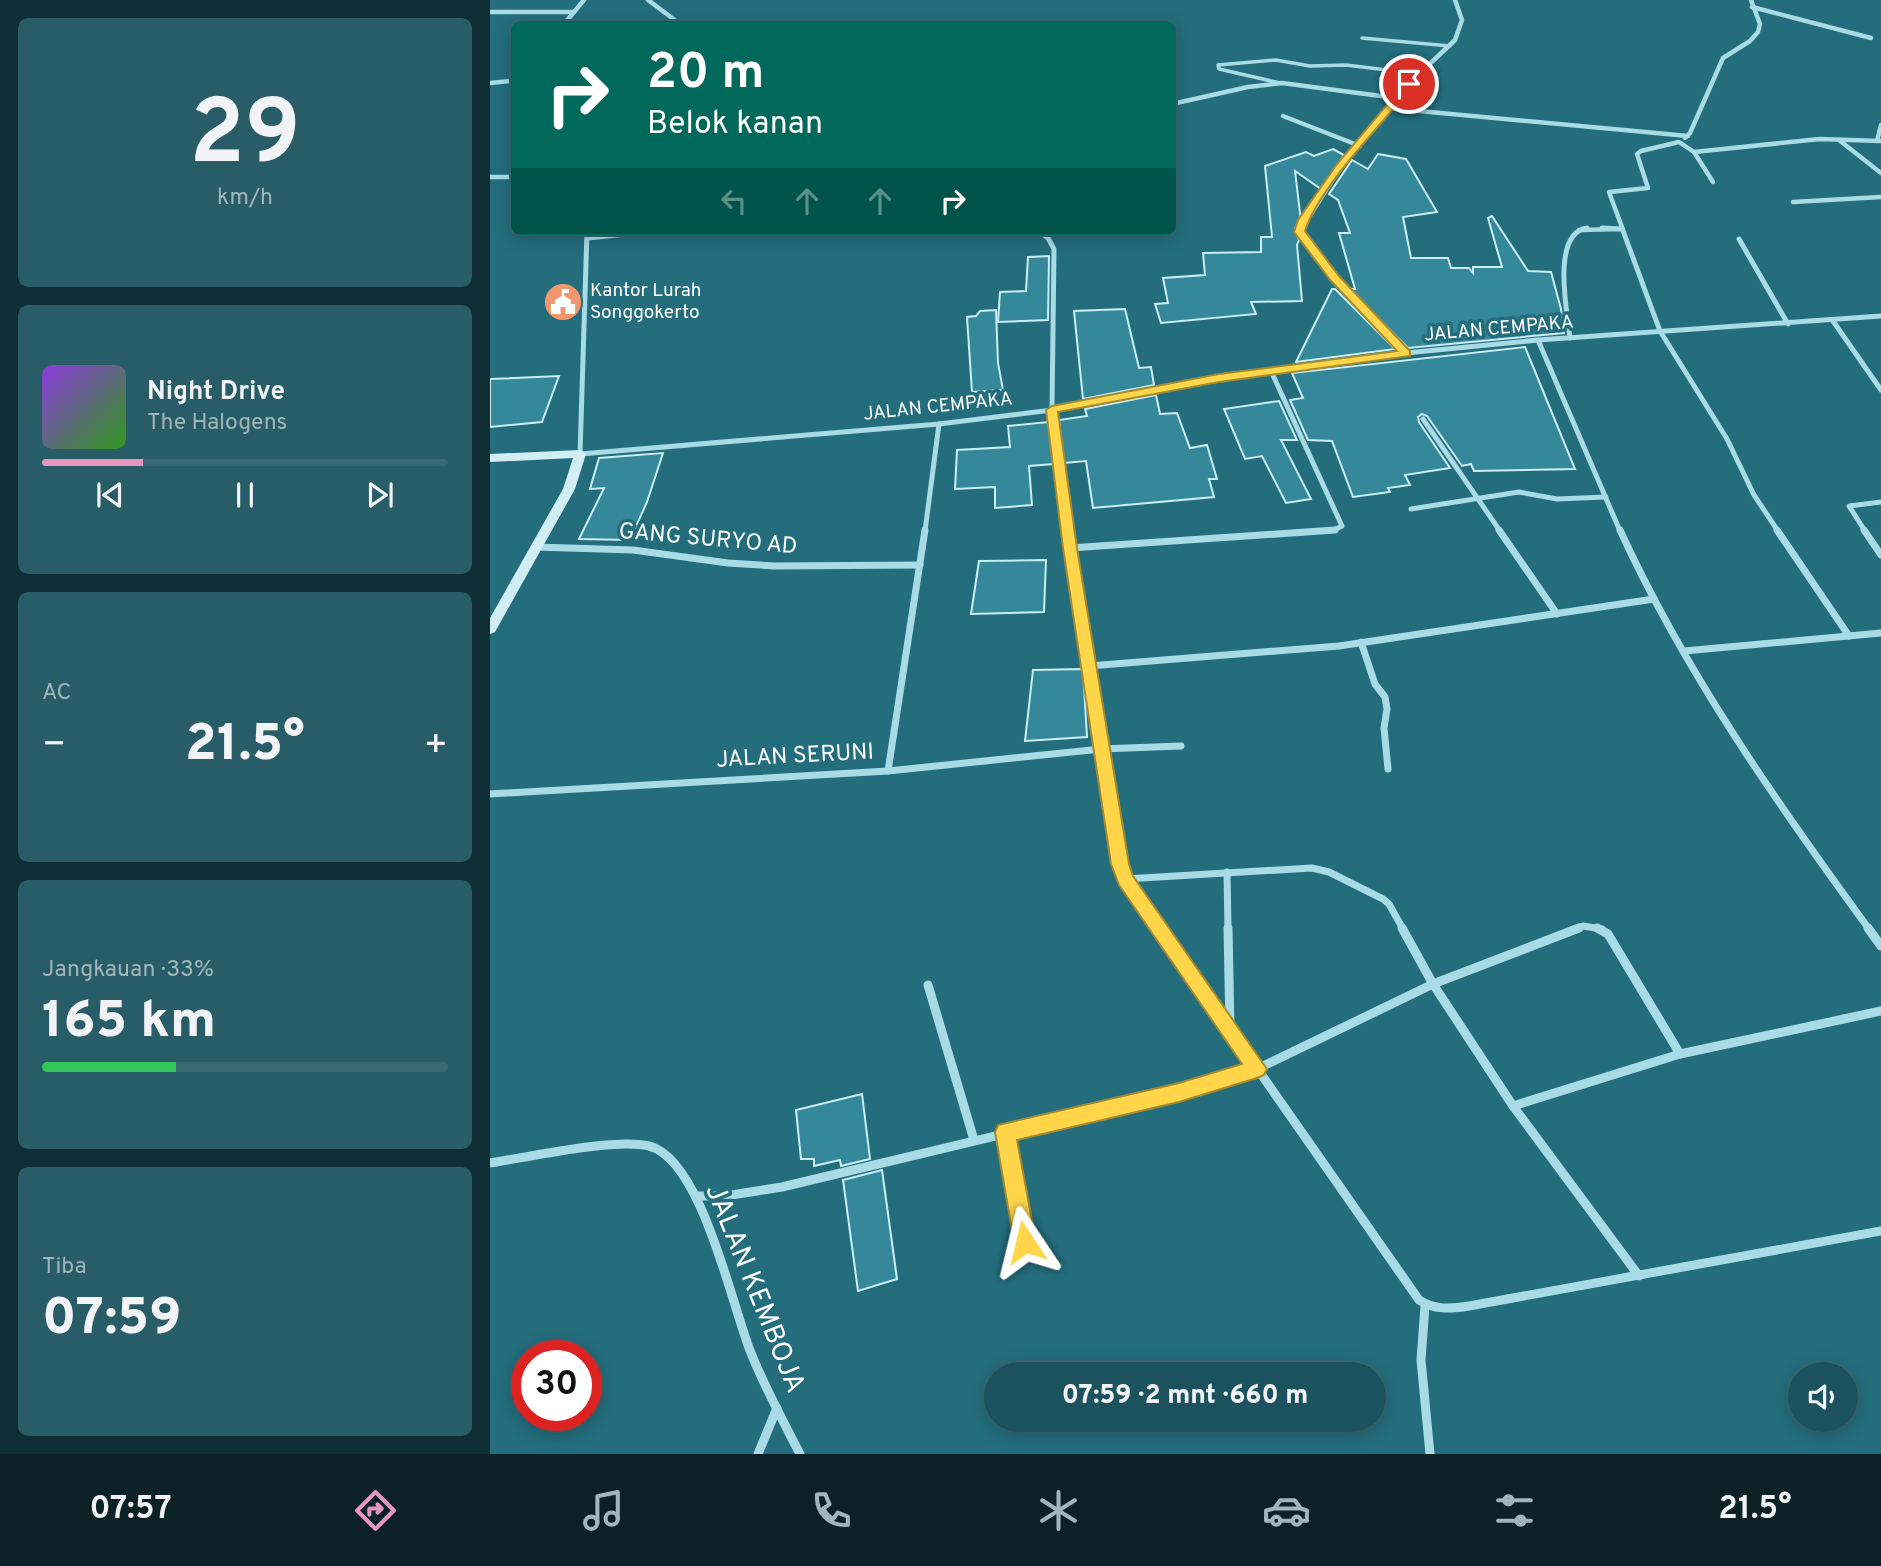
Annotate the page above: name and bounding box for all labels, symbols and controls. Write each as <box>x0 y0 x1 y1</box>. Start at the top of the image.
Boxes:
text: 20 m <box>647 44 764 106</box>
icon: right <box>532 49 623 140</box>
pin <box>1379 54 1439 114</box>
icon: arrive <box>1390 65 1428 103</box>
text: 29 <box>189 81 301 196</box>
text: Belok kanan <box>647 105 823 145</box>
icon: left <box>715 182 753 220</box>
icon: ahead <box>788 182 826 220</box>
icon: ahead <box>861 182 899 220</box>
icon: right <box>934 182 972 220</box>
text: km/h <box>217 184 273 213</box>
place label: Kantor Lurah Songgokerto <box>590 279 701 325</box>
public building icon: Kantor Lurah Songgokerto <box>542 281 584 323</box>
street label: JALAN CEMPAKA <box>1423 311 1575 347</box>
text: Night Drive <box>147 376 285 409</box>
street label: JALAN CEMPAKA <box>862 387 1014 427</box>
text: The Halogens <box>147 409 287 438</box>
icon: previous <box>91 476 129 514</box>
icon: pause <box>226 476 264 514</box>
icon: next <box>361 476 399 514</box>
street label: GANG SURYO AD <box>618 518 798 562</box>
text: AC <box>42 679 71 708</box>
text: 21.5° <box>185 713 305 779</box>
text: − <box>42 722 67 771</box>
text: + <box>423 722 448 771</box>
street label: JALAN SERUNI <box>715 738 875 776</box>
text: Jangkauan · 33% <box>42 956 214 985</box>
text: 165 km <box>42 990 216 1056</box>
street label: JALAN KEMBOJA <box>696 1179 812 1399</box>
position arrow <box>988 1205 1062 1279</box>
text: Tiba <box>42 1253 87 1282</box>
text: 07:59 <box>42 1287 182 1353</box>
speed limit sign: 30 <box>511 1340 602 1431</box>
map controls <box>1788 1362 1858 1432</box>
button: sound <box>1788 1362 1858 1432</box>
text: 07:59 · 2 mnt · 660 m <box>1062 1380 1308 1413</box>
icon: directions <box>351 1486 400 1535</box>
icon: music <box>579 1486 628 1535</box>
icon: phone <box>807 1486 856 1535</box>
icon: climate <box>1034 1486 1083 1535</box>
icon: car <box>1262 1486 1311 1535</box>
icon: filters <box>1490 1486 1539 1535</box>
text: 07:57 <box>89 1490 172 1530</box>
text: 21.5° <box>1718 1490 1791 1530</box>

